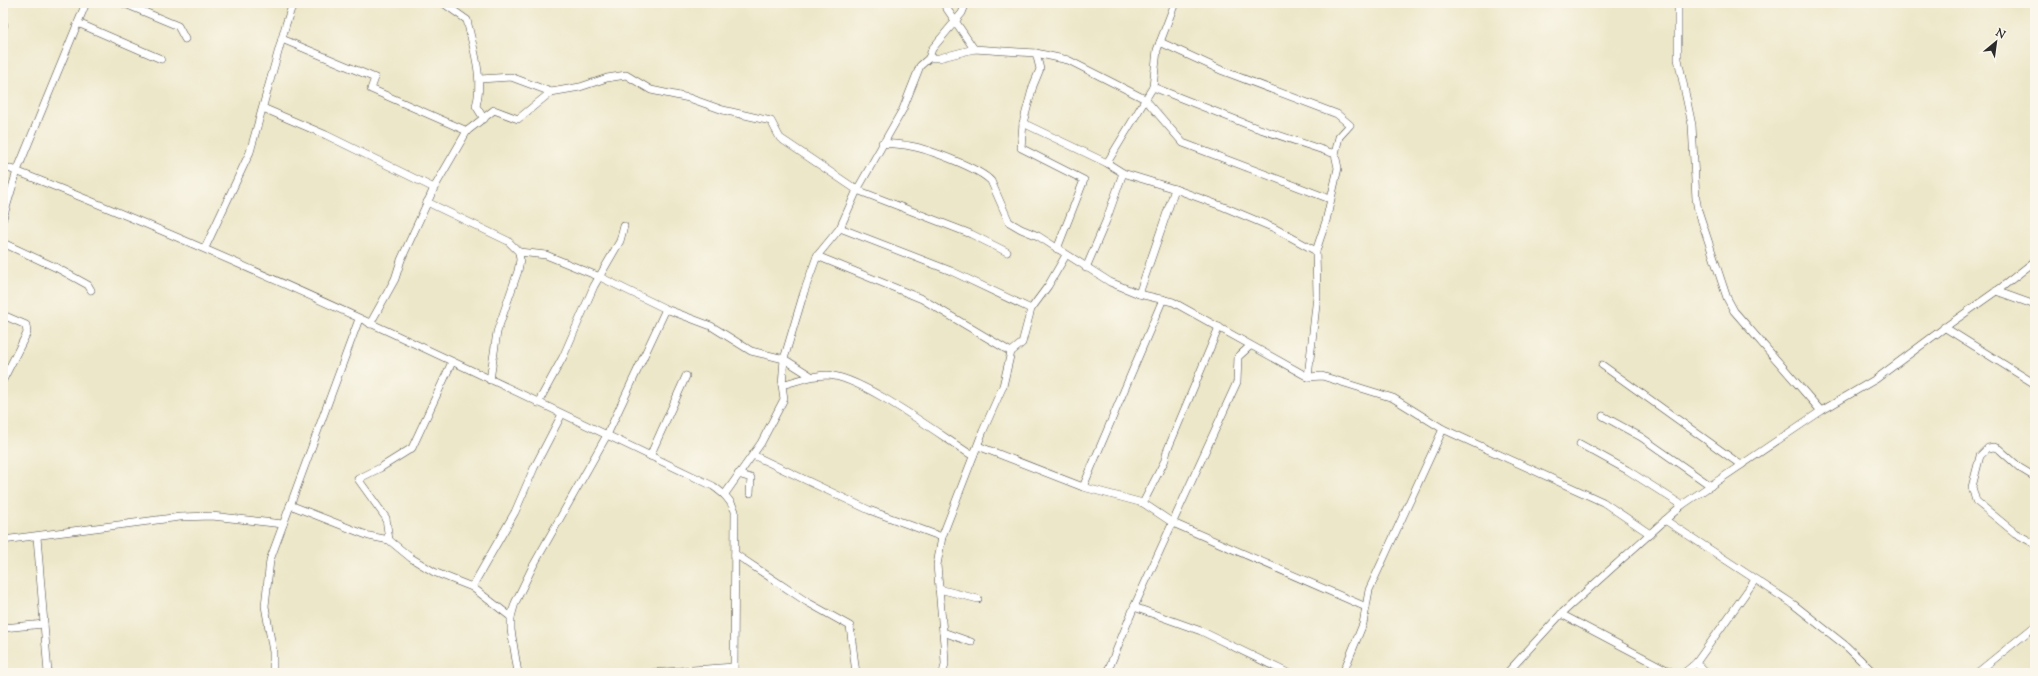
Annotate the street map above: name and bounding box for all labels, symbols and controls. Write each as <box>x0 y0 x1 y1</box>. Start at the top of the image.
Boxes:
north arrow <box>1976 22 2016 62</box>
text: N <box>1992 25 2008 43</box>

